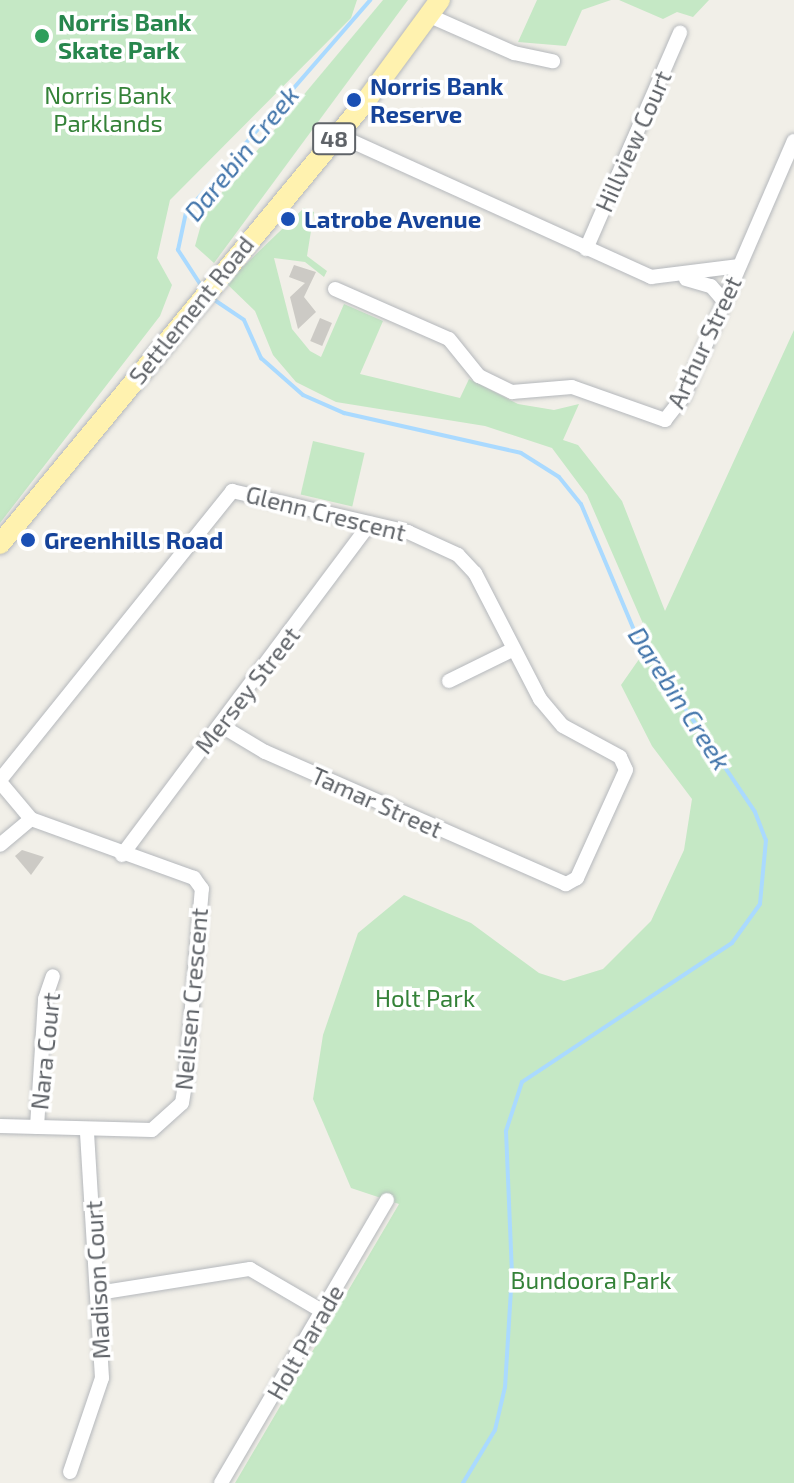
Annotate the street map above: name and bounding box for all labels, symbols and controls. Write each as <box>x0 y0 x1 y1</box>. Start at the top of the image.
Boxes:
place label: Norris Bank Skate Park <box>58 8 191 64</box>
marker: Norris Bank Skate Park <box>33 27 51 45</box>
street label: Hillview Court <box>589 66 677 216</box>
place label: Norris Bank Reserve <box>370 72 503 128</box>
water label: Darebin Creek <box>177 79 305 227</box>
park label: Norris Bank Parklands <box>44 81 172 137</box>
marker: Norris Bank Reserve <box>345 91 363 109</box>
road number: 48 <box>312 121 356 157</box>
place label: Latrobe Avenue <box>304 205 482 233</box>
marker: Latrobe Avenue <box>279 210 297 228</box>
street label: Settlement Road <box>122 230 260 390</box>
street label: Arthur Street <box>661 271 747 413</box>
street label: Glenn Crescent <box>243 479 409 547</box>
place label: Greenhills Road <box>44 526 223 554</box>
marker: Greenhills Road <box>19 531 37 549</box>
water label: Darebin Creek <box>622 620 738 776</box>
street label: Mersey Street <box>188 621 306 759</box>
street label: Tamar Street <box>307 760 447 844</box>
street label: Neilsen Crescent <box>169 907 213 1091</box>
park label: Holt Park <box>375 984 475 1012</box>
street label: Nara Court <box>25 991 65 1111</box>
street label: Madison Court <box>78 1200 116 1360</box>
park label: Bundoora Park <box>511 1266 671 1294</box>
street label: Holt Parade <box>261 1279 349 1405</box>

